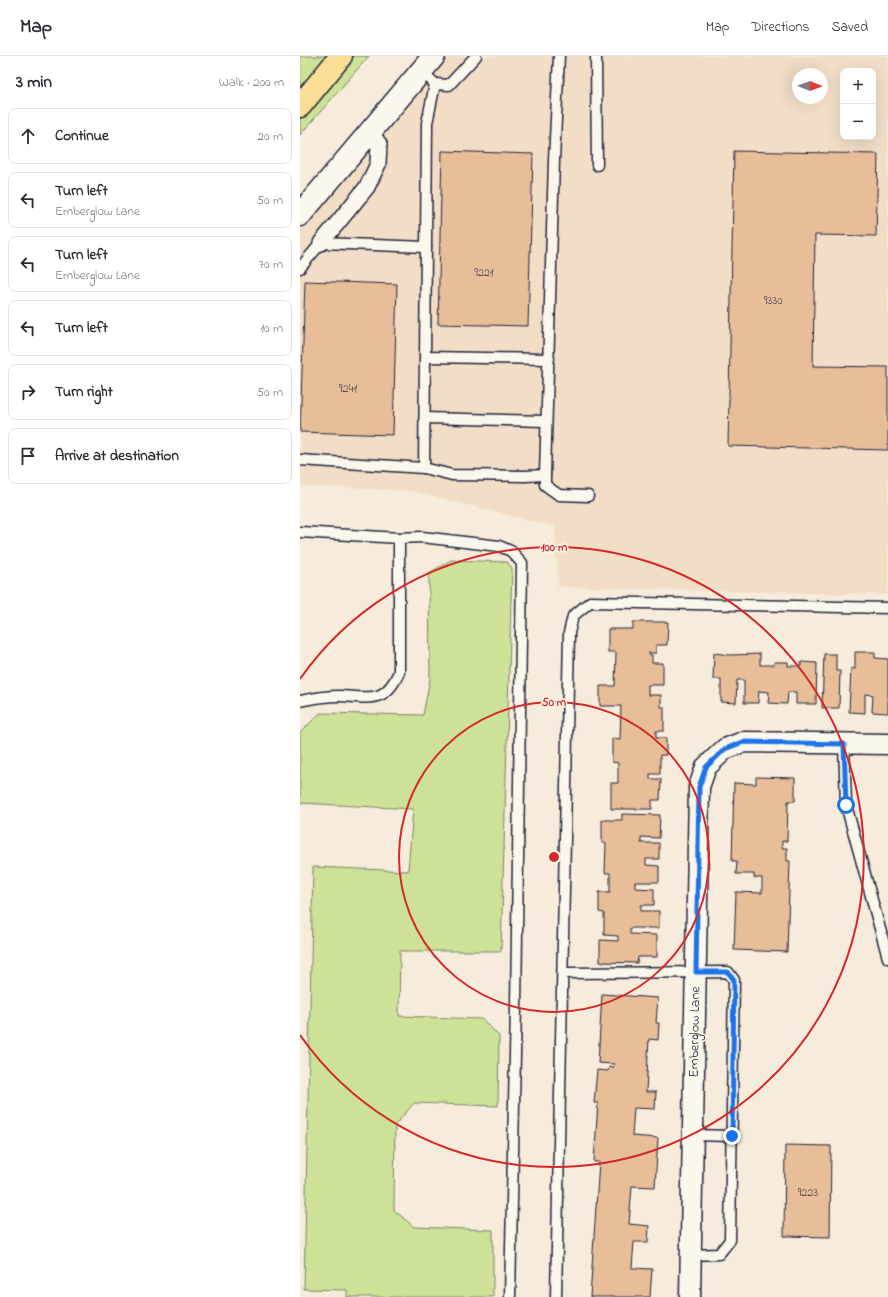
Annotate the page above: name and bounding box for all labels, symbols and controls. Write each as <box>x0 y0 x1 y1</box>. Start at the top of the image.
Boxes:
text: Map <box>20 14 52 41</box>
text: Map <box>706 17 729 38</box>
text: Directions <box>751 17 809 38</box>
text: Saved <box>831 17 868 38</box>
north arrow <box>792 68 828 104</box>
map controls <box>840 68 876 140</box>
button: + <box>840 68 876 104</box>
text: 3 min <box>16 70 52 95</box>
text: Walk · 200 m <box>219 73 284 92</box>
button: − <box>840 104 876 140</box>
icon: ahead <box>17 125 39 147</box>
text: Continue <box>55 125 109 147</box>
text: 20 m <box>258 127 283 146</box>
text: Turn left <box>55 180 108 202</box>
icon: left <box>17 189 39 211</box>
text: 50 m <box>257 191 283 210</box>
text: Emberglow Lane <box>55 202 140 221</box>
text: Turn left <box>55 244 108 266</box>
icon: left <box>17 253 39 275</box>
text: 70 m <box>259 255 283 274</box>
house number: 9221 <box>474 264 494 282</box>
text: Emberglow Lane <box>55 266 140 285</box>
house number: 9330 <box>764 292 782 310</box>
icon: left <box>17 317 39 339</box>
text: Turn left <box>55 317 108 339</box>
text: 10 m <box>260 319 283 338</box>
house number: 9241 <box>339 380 357 398</box>
icon: right <box>17 381 39 403</box>
text: Turn right <box>55 381 113 403</box>
text: 50 m <box>257 383 283 402</box>
icon: arrive <box>17 445 39 467</box>
text: Arrive at destination <box>55 445 179 467</box>
text: 100 m <box>541 539 568 557</box>
text: 50 m <box>542 694 567 712</box>
route start <box>837 796 855 814</box>
centre of rings <box>547 850 561 864</box>
street label: Emberglow Lane <box>684 985 707 1078</box>
route end <box>723 1127 741 1145</box>
house number: 9223 <box>798 1184 818 1202</box>

